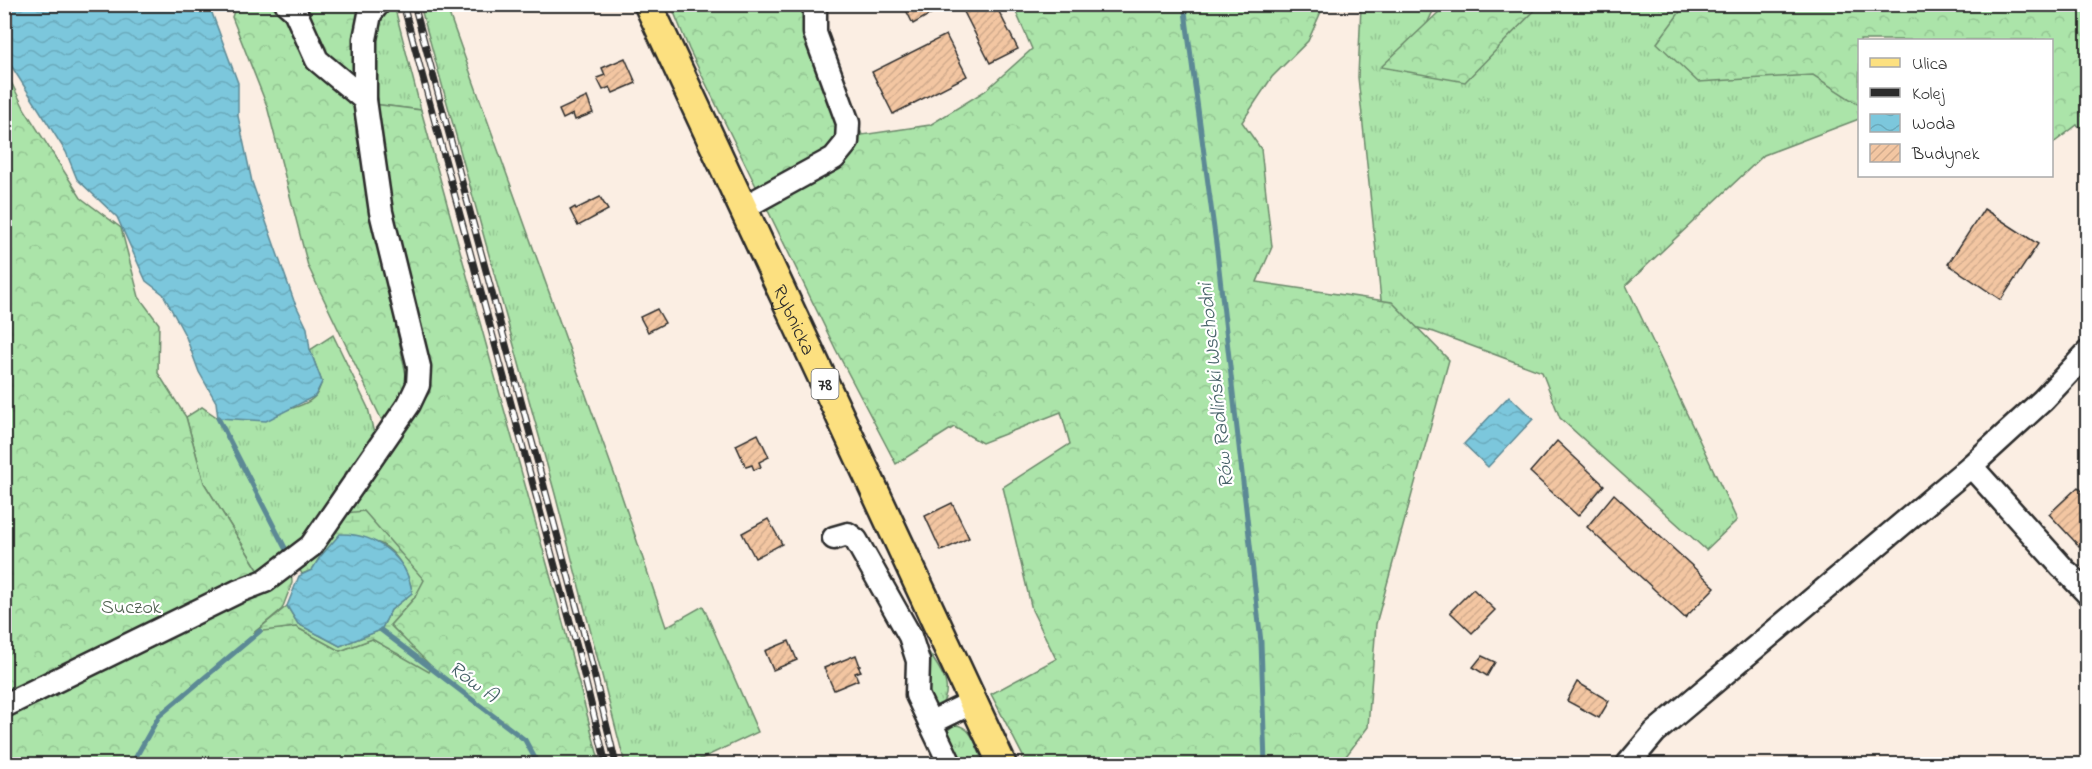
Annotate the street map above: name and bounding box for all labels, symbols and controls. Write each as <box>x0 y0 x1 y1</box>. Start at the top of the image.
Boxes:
legend <box>1858 39 2053 177</box>
text: Ulica <box>1912 52 1947 78</box>
text: Kolej <box>1912 82 1945 108</box>
text: Woda <box>1912 112 1955 138</box>
text: Budynek <box>1911 142 1979 168</box>
water label: Rów Radliński Wschodni <box>1191 280 1243 490</box>
street label: Rybnicka <box>764 281 822 360</box>
road number: 78 <box>812 369 838 399</box>
park label: Suczok <box>101 594 161 623</box>
water label: Rów A <box>442 654 504 712</box>

